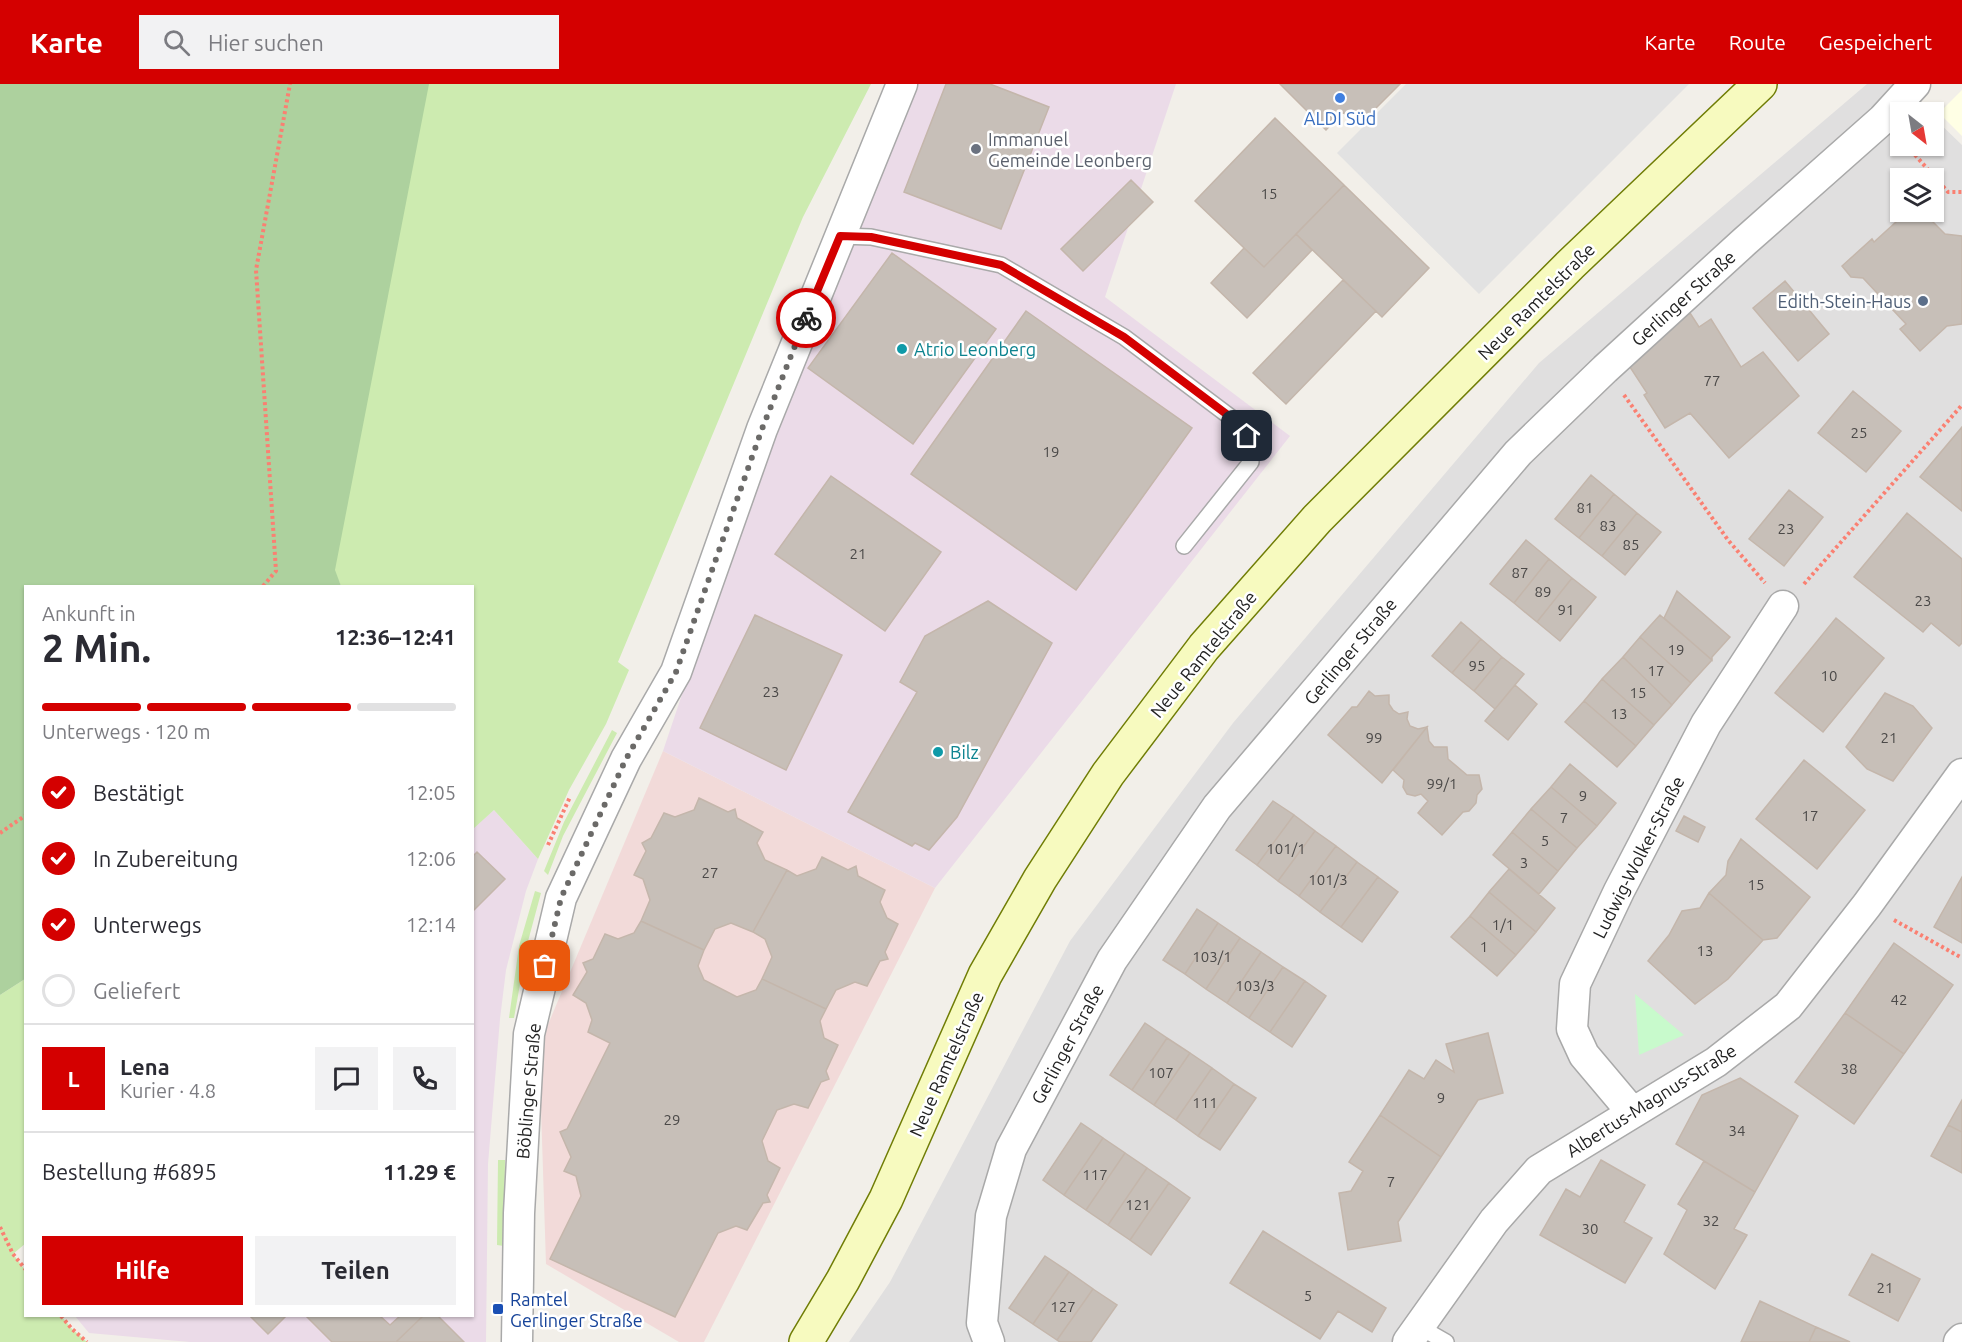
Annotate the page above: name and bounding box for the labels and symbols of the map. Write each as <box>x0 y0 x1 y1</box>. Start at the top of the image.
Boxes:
marker: ALDI Süd <box>1333 91 1347 105</box>
north arrow <box>1890 102 1944 156</box>
place label: ALDI Süd <box>1304 108 1376 128</box>
place label: Immanuel Gemeinde Leonberg <box>988 129 1152 170</box>
marker: Immanuel Gemeinde Leonberg <box>969 142 983 156</box>
house number: 15 <box>1261 185 1277 202</box>
street label: Neue Ramtelstraße <box>1474 239 1598 363</box>
street label: Gerlinger Straße <box>1627 246 1739 350</box>
courier <box>776 288 836 348</box>
place label: Edith-Stein-Haus <box>1777 291 1911 311</box>
marker: Edith-Stein-Haus <box>1916 294 1930 308</box>
place label: Atrio Leonberg <box>914 339 1036 359</box>
marker: Atrio Leonberg <box>895 342 909 356</box>
house number: 77 <box>1704 372 1720 389</box>
pin <box>1221 410 1272 461</box>
house number: 25 <box>1851 424 1867 441</box>
house number: 19 <box>1043 443 1059 460</box>
house number: 81 <box>1577 499 1593 516</box>
house number: 83 <box>1600 517 1616 534</box>
house number: 23 <box>1778 520 1794 537</box>
house number: 85 <box>1623 536 1639 553</box>
house number: 21 <box>850 545 866 562</box>
house number: 87 <box>1512 564 1528 581</box>
house number: 89 <box>1535 583 1551 600</box>
street label: Neue Ramtelstraße <box>1146 587 1260 721</box>
house number: 23 <box>1915 592 1931 609</box>
street label: Gerlinger Straße <box>1300 594 1400 708</box>
house number: 91 <box>1558 601 1574 618</box>
house number: 19 <box>1668 641 1684 658</box>
house number: 95 <box>1469 657 1485 674</box>
house number: 17 <box>1648 662 1664 679</box>
house number: 10 <box>1821 667 1837 684</box>
house number: 23 <box>763 683 779 700</box>
house number: 15 <box>1630 684 1646 701</box>
house number: 13 <box>1611 705 1627 722</box>
house number: 99 <box>1366 729 1382 746</box>
house number: 21 <box>1881 729 1897 746</box>
place label: Bilz <box>950 742 979 762</box>
marker: Bilz <box>931 745 945 759</box>
street label: Ludwig-Wolker-Straße <box>1588 773 1688 941</box>
house number: 99/1 <box>1427 775 1457 792</box>
house number: 9 <box>1579 787 1587 804</box>
house number: 17 <box>1802 807 1818 824</box>
house number: 7 <box>1560 809 1568 826</box>
house number: 5 <box>1541 832 1549 849</box>
house number: 101/1 <box>1266 840 1306 857</box>
house number: 3 <box>1520 854 1528 871</box>
house number: 27 <box>702 864 718 881</box>
house number: 101/3 <box>1308 871 1348 888</box>
house number: 15 <box>1748 876 1764 893</box>
house number: 1/1 <box>1492 916 1514 933</box>
house number: 1 <box>1480 938 1488 955</box>
pin <box>519 940 570 991</box>
house number: 13 <box>1697 942 1713 959</box>
house number: 103/1 <box>1192 948 1232 965</box>
house number: 103/3 <box>1235 977 1275 994</box>
street label: Gerlinger Straße <box>1027 981 1107 1107</box>
street label: Neue Ramtelstraße <box>905 988 987 1140</box>
house number: 42 <box>1891 991 1907 1008</box>
street label: Böblinger Straße <box>512 1022 544 1160</box>
street label: Albertus-Magnus-Straße <box>1562 1040 1740 1160</box>
house number: 38 <box>1841 1060 1857 1077</box>
house number: 107 <box>1148 1064 1174 1081</box>
house number: 9 <box>1437 1089 1445 1106</box>
house number: 111 <box>1192 1094 1218 1111</box>
house number: 29 <box>664 1111 680 1128</box>
house number: 34 <box>1729 1122 1745 1139</box>
house number: 117 <box>1082 1166 1108 1183</box>
house number: 7 <box>1387 1173 1395 1190</box>
house number: 121 <box>1125 1196 1151 1213</box>
house number: 32 <box>1703 1212 1719 1229</box>
house number: 30 <box>1582 1220 1598 1237</box>
house number: 21 <box>1877 1279 1893 1296</box>
house number: 5 <box>1304 1287 1312 1304</box>
place label: Ramtel Gerlinger Straße <box>510 1289 643 1330</box>
house number: 127 <box>1050 1298 1076 1315</box>
marker: Ramtel Gerlinger Straße <box>491 1302 505 1316</box>

